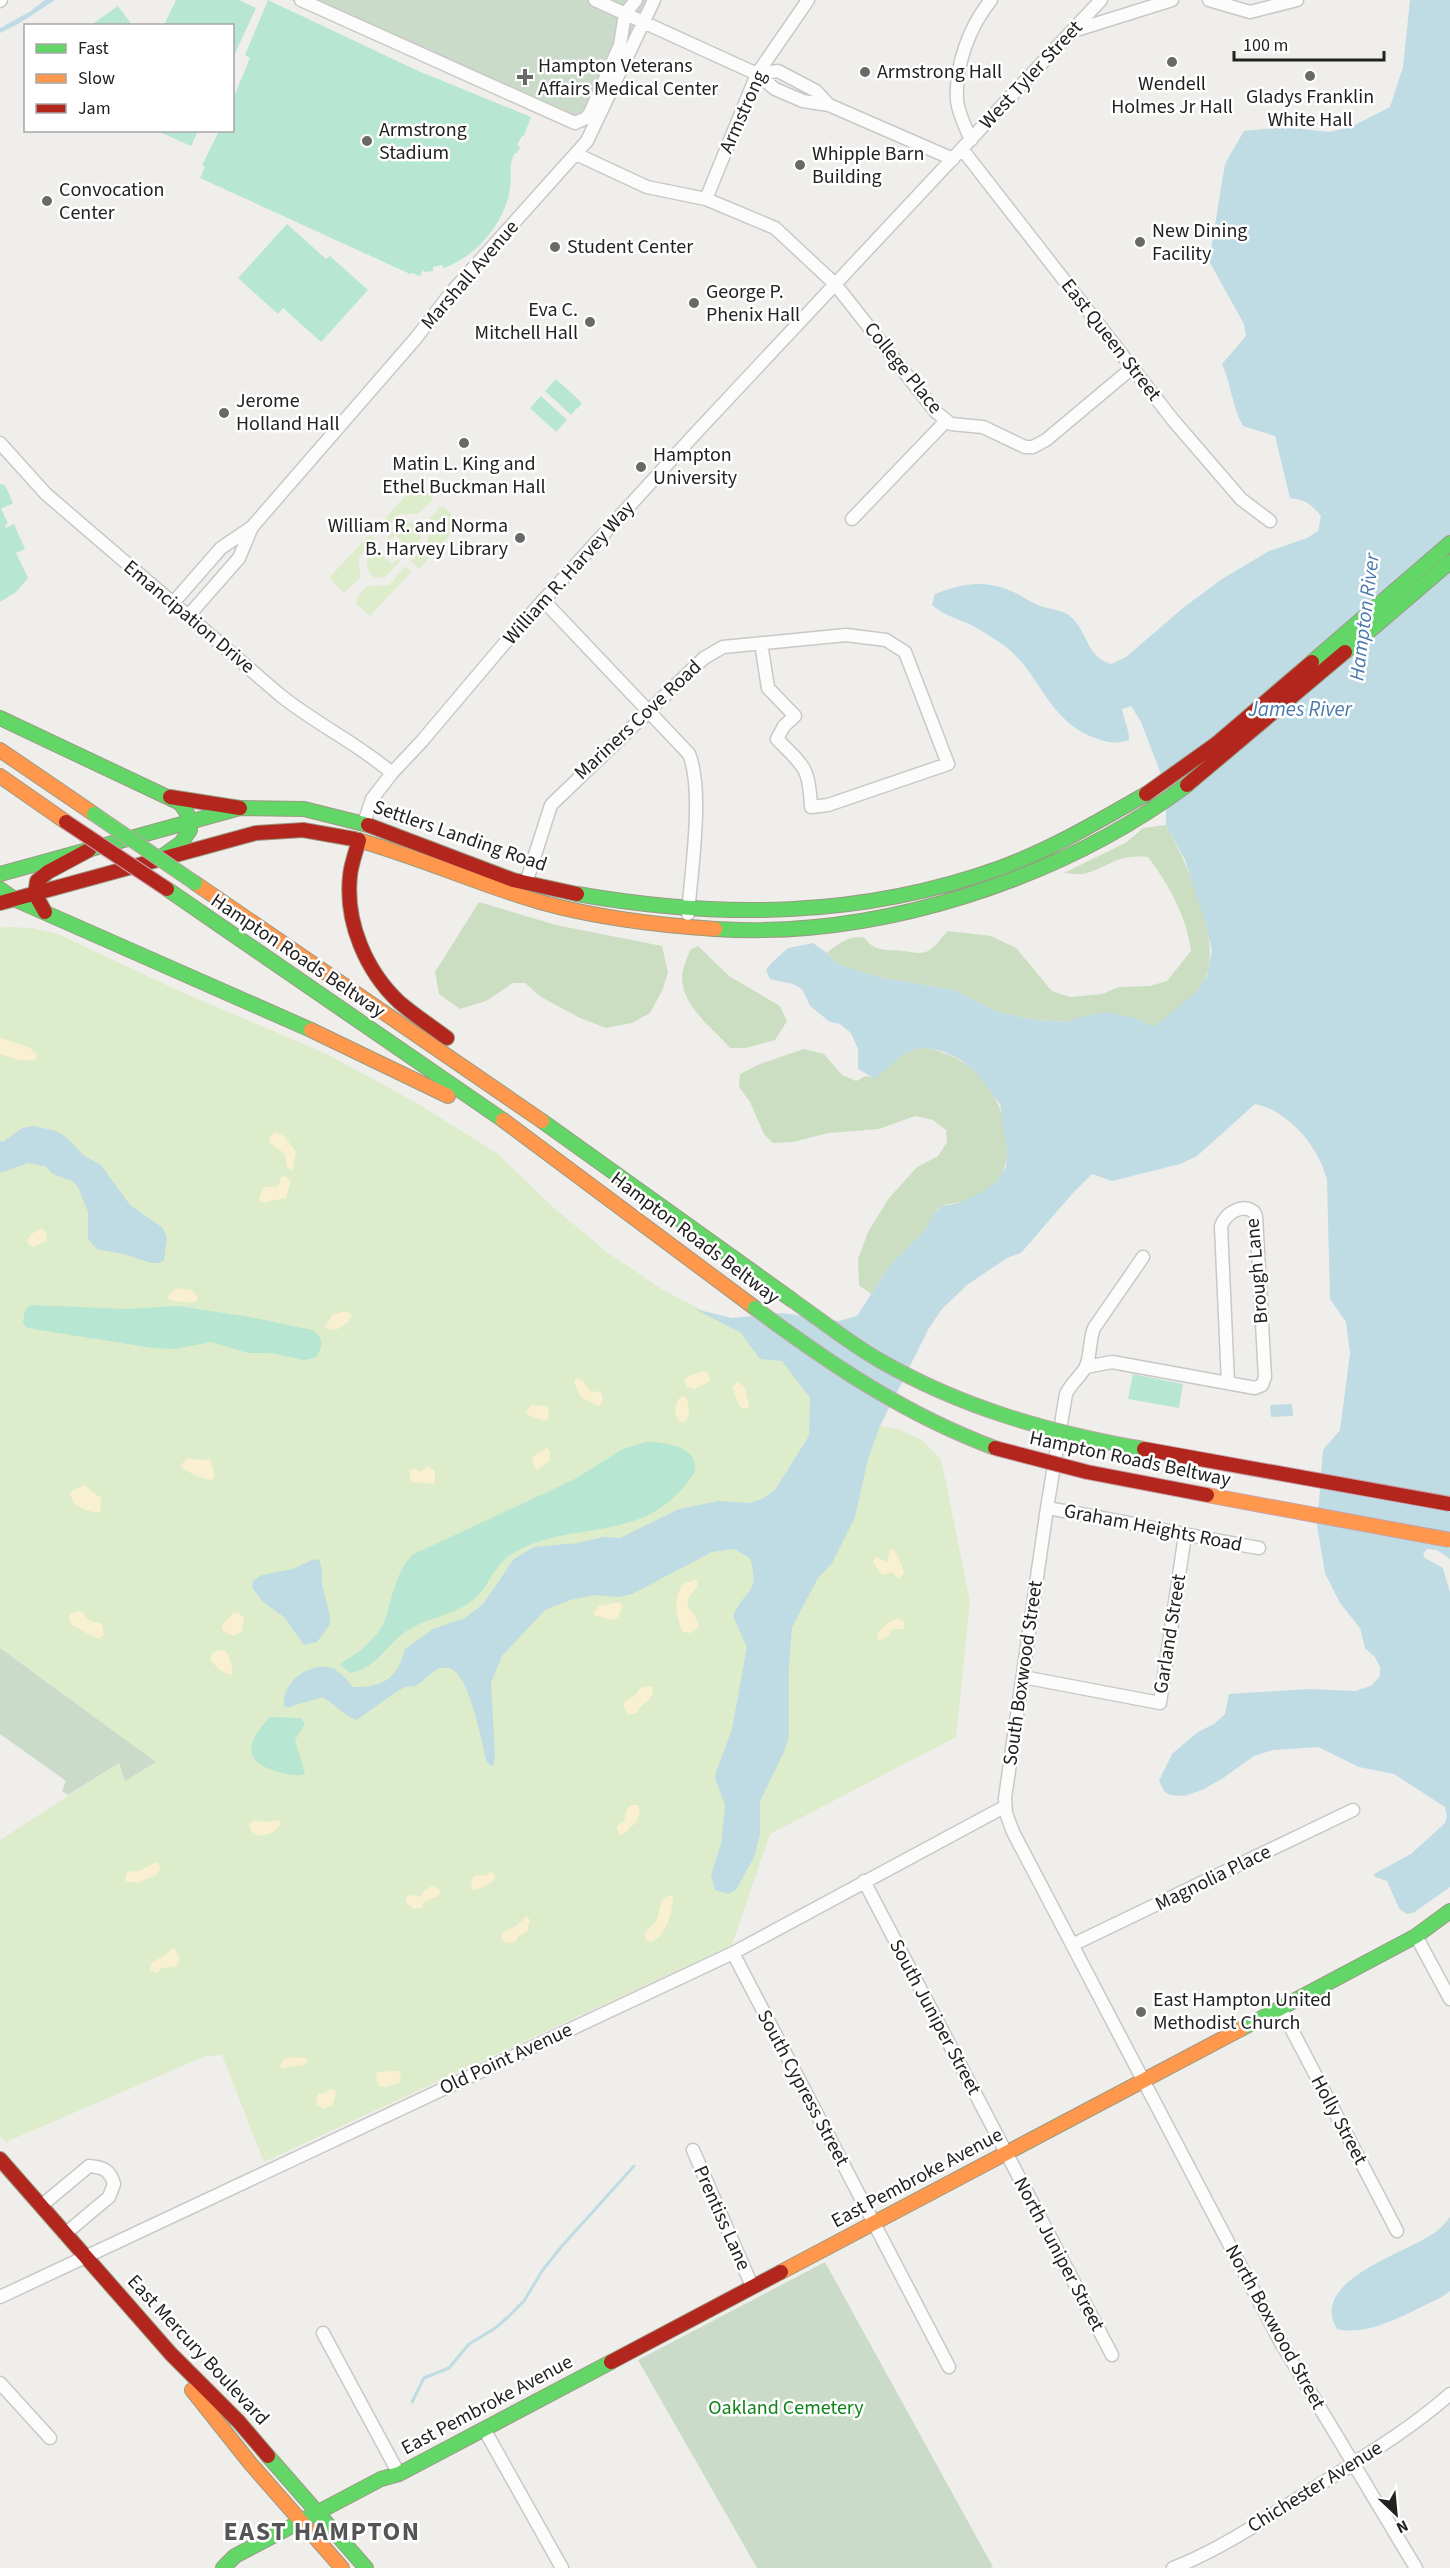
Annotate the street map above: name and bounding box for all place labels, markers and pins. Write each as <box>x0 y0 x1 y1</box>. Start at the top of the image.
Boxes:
place label: Hampton Veterans Affairs Medical Center <box>538 52 718 103</box>
marker: Wendell Holmes Jr Hall <box>1165 55 1179 69</box>
place label: Armstrong Hall <box>877 58 1002 86</box>
marker: Armstrong Hall <box>858 65 872 79</box>
marker: Hampton Veterans Affairs Medical Center <box>516 68 534 86</box>
marker: Gladys Franklin White Hall <box>1303 69 1317 83</box>
place label: Wendell Holmes Jr Hall <box>1111 70 1233 121</box>
place label: Gladys Franklin White Hall <box>1246 83 1374 134</box>
place label: Armstrong Stadium <box>379 116 467 167</box>
marker: Armstrong Stadium <box>360 134 374 148</box>
place label: Whipple Barn Building <box>812 140 924 191</box>
marker: Whipple Barn Building <box>793 158 807 172</box>
place label: Convocation Center <box>59 176 165 227</box>
marker: Convocation Center <box>40 194 54 208</box>
place label: New Dining Facility <box>1152 217 1247 268</box>
place label: Student Center <box>567 233 693 261</box>
marker: New Dining Facility <box>1133 235 1147 249</box>
marker: Student Center <box>548 240 562 254</box>
place label: George P. Phenix Hall <box>706 278 800 329</box>
place label: Eva C. Mitchell Hall <box>475 296 578 347</box>
marker: George P. Phenix Hall <box>687 296 701 310</box>
marker: Eva C. Mitchell Hall <box>583 315 597 329</box>
place label: Jerome Holland Hall <box>236 387 340 438</box>
marker: Jerome Holland Hall <box>217 406 231 420</box>
marker: Matin L. King and Ethel Buckman Hall <box>457 436 471 450</box>
place label: Hampton University <box>653 441 738 492</box>
place label: Matin L. King and Ethel Buckman Hall <box>382 450 546 501</box>
marker: Hampton University <box>634 460 648 474</box>
place label: William R. and Norma B. Harvey Library <box>328 512 509 563</box>
marker: William R. and Norma B. Harvey Library <box>513 531 527 545</box>
place label: East Hampton United Methodist Church <box>1153 1986 1331 2037</box>
marker: East Hampton United Methodist Church <box>1134 2005 1148 2019</box>

